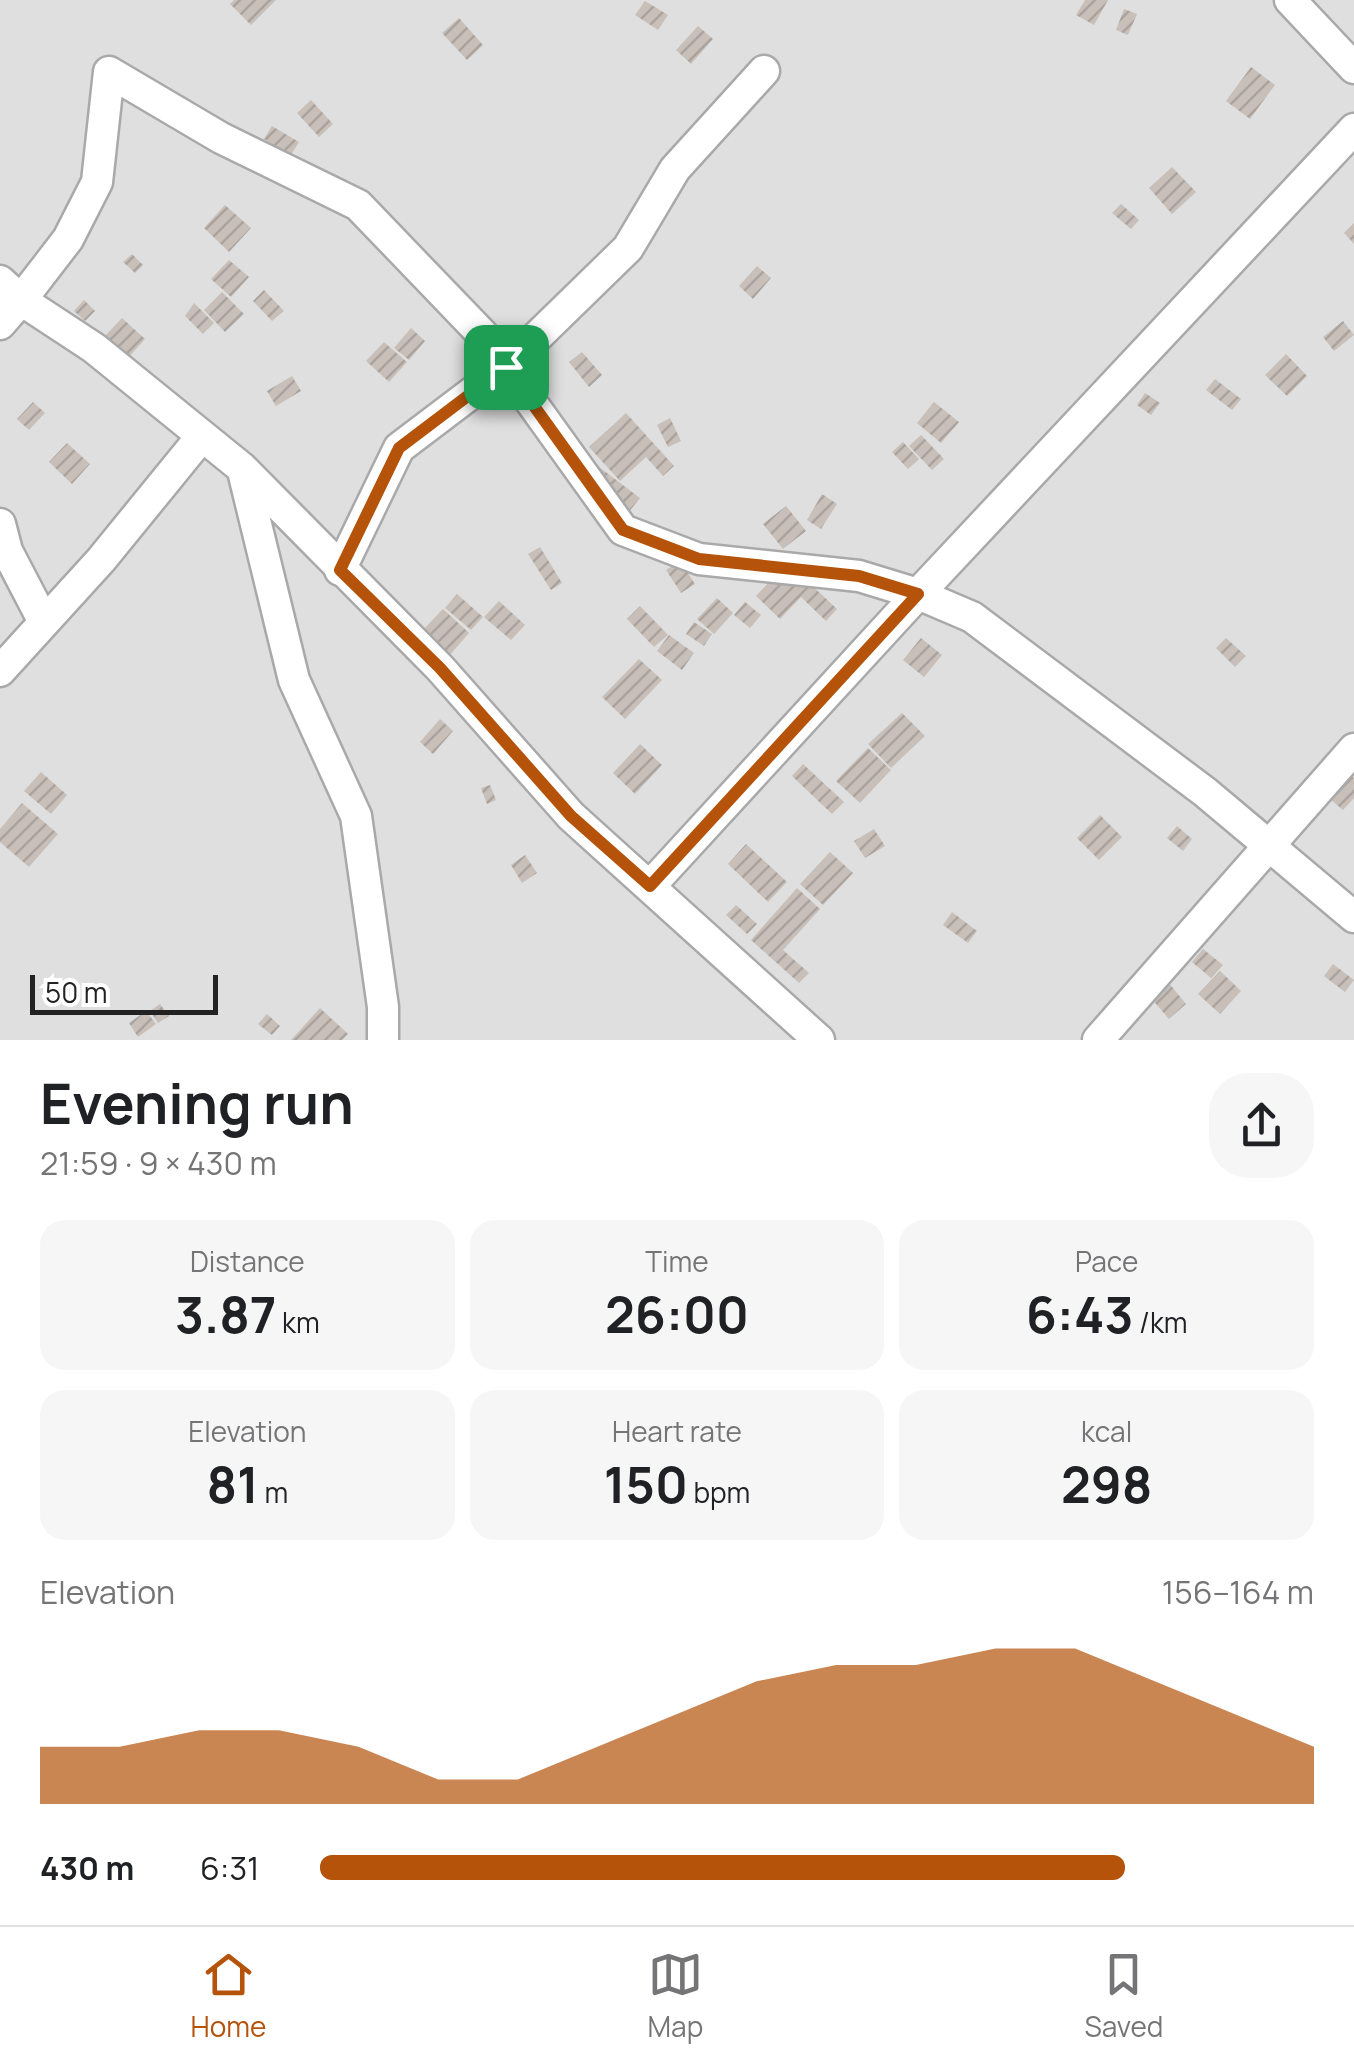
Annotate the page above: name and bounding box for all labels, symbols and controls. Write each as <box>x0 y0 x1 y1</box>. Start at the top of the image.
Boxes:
pin <box>464 325 549 410</box>
icon: arrive <box>479 340 534 395</box>
scale bar <box>30 970 218 1014</box>
text: 50 m <box>45 973 108 1011</box>
text: Evening run <box>40 1065 354 1141</box>
button: share <box>1209 1073 1314 1178</box>
text: 21:59 · 9 × 430 m <box>40 1141 277 1185</box>
text: Distance <box>190 1242 305 1280</box>
text: Time <box>645 1242 709 1280</box>
text: Pace <box>1075 1242 1138 1280</box>
text: 3.87 <box>175 1280 276 1348</box>
text: 26:00 <box>605 1280 749 1348</box>
text: 6:43 <box>1026 1280 1133 1348</box>
text: km <box>276 1303 320 1341</box>
text: /km <box>1133 1303 1188 1341</box>
text: Elevation <box>188 1412 306 1450</box>
text: Heart rate <box>612 1412 742 1450</box>
text: kcal <box>1081 1412 1132 1450</box>
text: 81 <box>206 1450 259 1518</box>
text: 150 <box>604 1450 688 1518</box>
text: 298 <box>1061 1450 1152 1518</box>
text: m <box>259 1473 288 1511</box>
text: bpm <box>688 1473 750 1511</box>
text: Elevation <box>40 1570 175 1614</box>
text: 156–164 m <box>1162 1570 1314 1614</box>
text: 430 m <box>40 1846 134 1890</box>
text: 6:31 <box>200 1846 260 1890</box>
tab: Home <box>191 1947 266 2045</box>
tab: Map <box>648 1947 703 2045</box>
tab: Saved <box>1084 1947 1163 2045</box>

